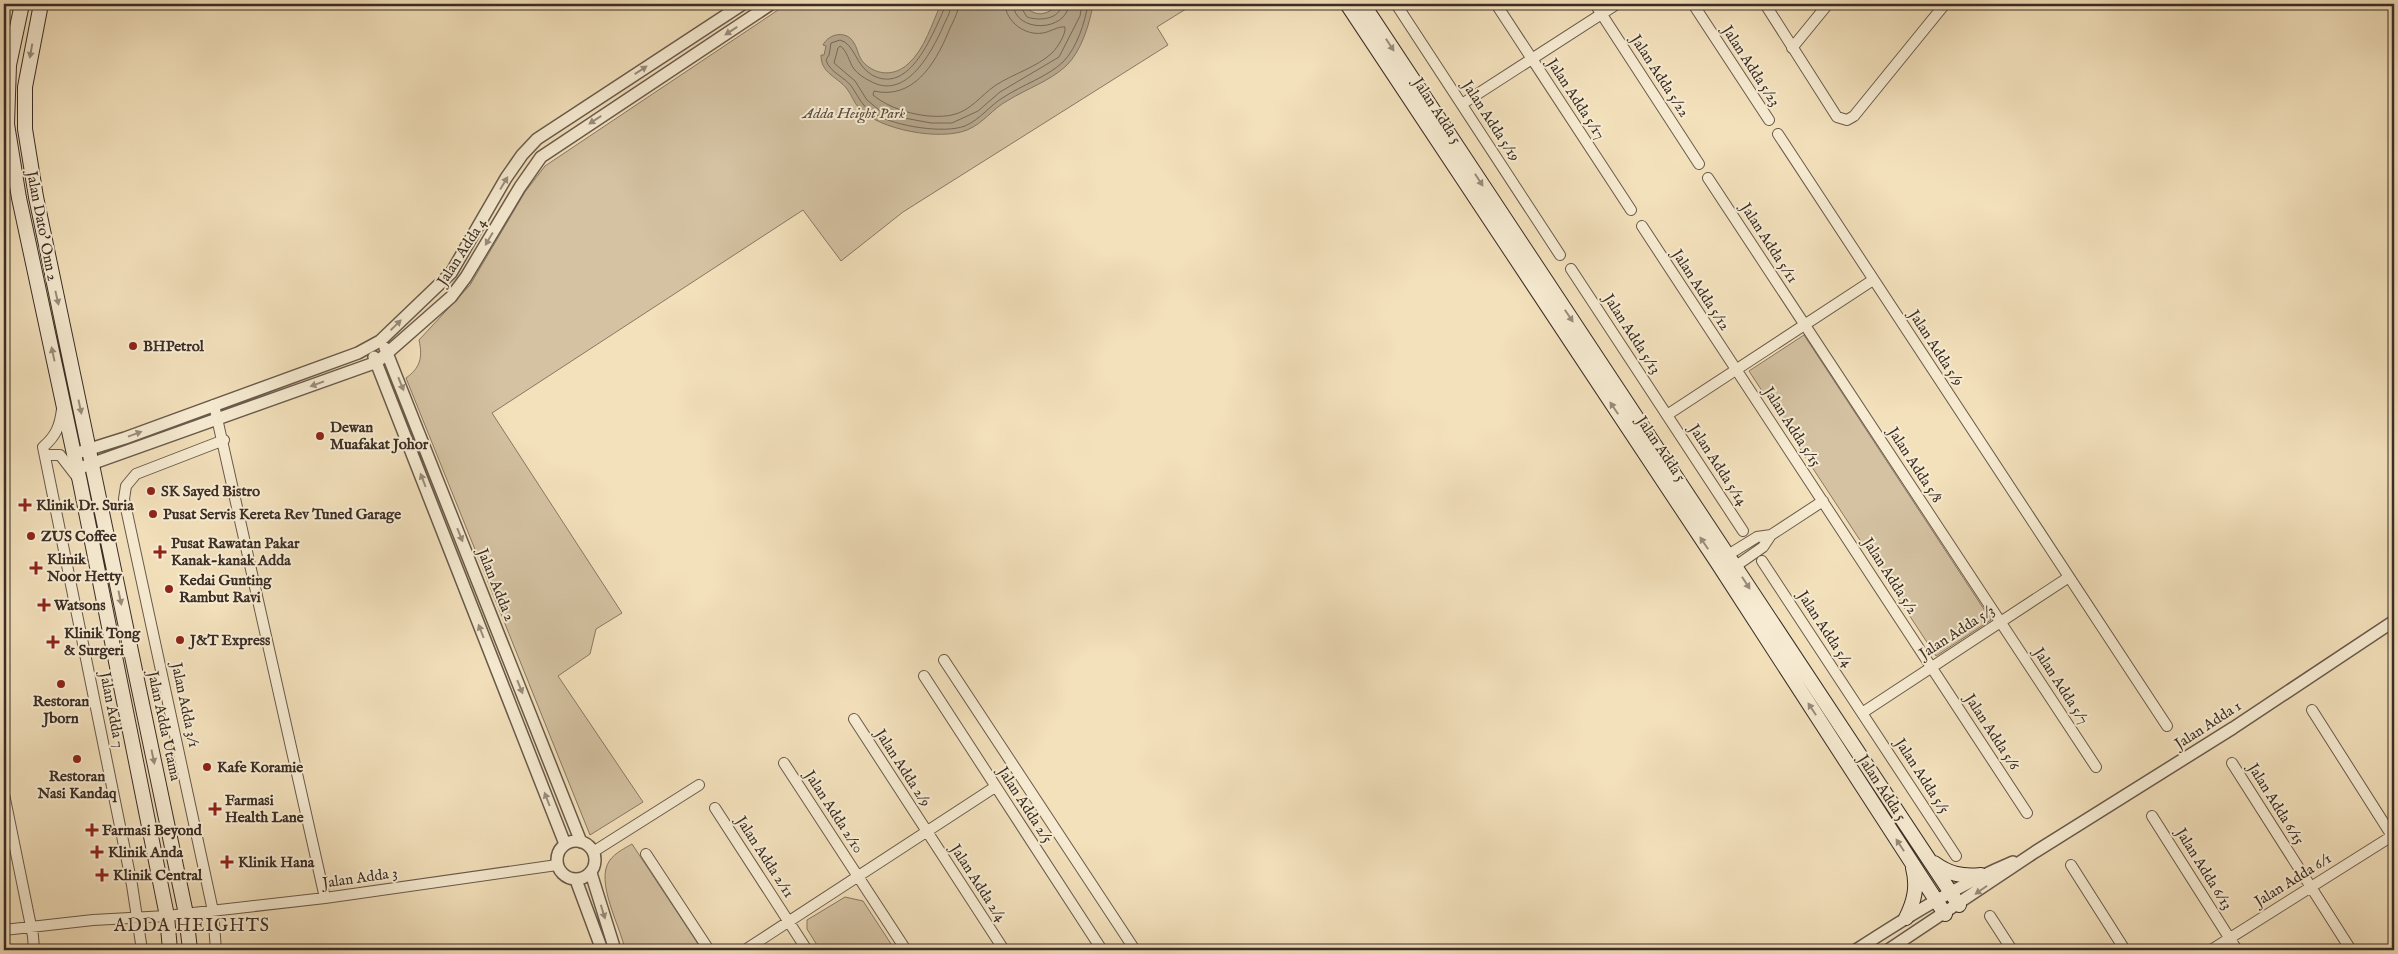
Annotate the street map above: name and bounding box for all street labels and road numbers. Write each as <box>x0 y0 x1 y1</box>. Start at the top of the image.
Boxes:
street label: Jalan Adda 5/23 <box>1717 20 1784 110</box>
street label: Jalan Adda 5/22 <box>1625 30 1694 121</box>
street label: Jalan Adda 5/17 <box>1542 53 1609 143</box>
street label: Jalan Adda 5 <box>1407 73 1466 148</box>
street label: Jalan Adda 5/19 <box>1457 75 1524 165</box>
street label: Jalan Dato' Onn 2 <box>22 167 62 283</box>
street label: Jalan Adda 5/11 <box>1735 198 1802 287</box>
street label: Jalan Adda 4 <box>432 214 491 291</box>
street label: Jalan Adda 5/12 <box>1667 244 1734 334</box>
street label: Jalan Adda 5/13 <box>1598 289 1665 378</box>
street label: Jalan Adda 5/9 <box>1903 305 1968 390</box>
street label: Jalan Adda 5/15 <box>1758 382 1825 471</box>
street label: Jalan Adda 5 <box>1631 411 1690 486</box>
street label: Jalan Adda 5/14 <box>1683 419 1752 510</box>
street label: Jalan Adda 5/8 <box>1882 422 1947 507</box>
street label: Jalan Adda 5/2 <box>1857 532 1922 618</box>
street label: Jalan Adda 2 <box>472 544 519 624</box>
street label: Jalan Adda 5/4 <box>1792 586 1857 671</box>
street label: Jalan Adda 5/3 <box>1914 601 1998 665</box>
street label: Jalan Adda 5/7 <box>2028 642 2093 728</box>
street label: Jalan Adda 3/1 <box>166 659 203 749</box>
street label: Jalan Adda Utama <box>143 667 185 783</box>
street label: Jalan Adda 7 <box>95 668 129 750</box>
street label: Jalan Adda 5/6 <box>1959 689 2024 774</box>
street label: Jalan Adda 1 <box>2169 696 2245 755</box>
street label: Jalan Adda 2/9 <box>870 724 935 810</box>
street label: Jalan Adda 5/5 <box>1890 733 1954 818</box>
street label: Jalan Adda 5 <box>1852 750 1911 825</box>
street label: Jalan Adda 6/15 <box>2242 758 2309 849</box>
street label: Jalan Adda 2/5 <box>992 761 1057 847</box>
street label: Jalan Adda 2/10 <box>799 765 868 857</box>
street label: Jalan Adda 2/11 <box>731 811 798 901</box>
street label: Jalan Adda 6/13 <box>2170 823 2237 913</box>
street label: Jalan Adda 2/4 <box>945 839 1011 926</box>
street label: Jalan Adda 6/1 <box>2249 849 2335 912</box>
street label: Jalan Adda 3 <box>319 863 399 893</box>

